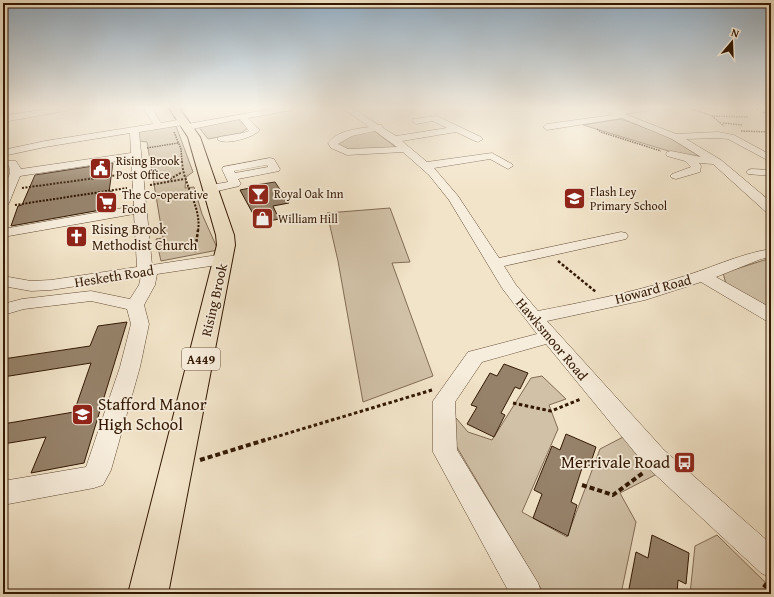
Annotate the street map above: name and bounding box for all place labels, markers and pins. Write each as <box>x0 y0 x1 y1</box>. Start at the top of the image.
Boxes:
place label: Rising Brook Post Office <box>116 152 181 183</box>
public building icon: Rising Brook Post Office <box>88 155 114 181</box>
bar icon: Royal Oak Inn <box>245 181 271 207</box>
place label: Flash Ley Primary School <box>590 183 668 214</box>
place label: Royal Oak Inn <box>274 185 344 202</box>
place label: The Co-operative Food <box>122 186 209 217</box>
school or university icon: Flash Ley Primary School <box>562 186 588 212</box>
supermarket icon: The Co-operative Food <box>94 189 120 215</box>
shop icon: William Hill <box>250 206 276 232</box>
place label: William Hill <box>278 210 338 227</box>
place label: Rising Brook Methodist Church <box>92 219 198 255</box>
church icon: Rising Brook Methodist Church <box>63 224 89 250</box>
place label: Stafford Manor High School <box>98 391 207 436</box>
school or university icon: Stafford Manor High School <box>70 401 96 427</box>
place label: Merrivale Road <box>561 449 670 474</box>
bus stop icon: Merrivale Road <box>672 449 698 475</box>

